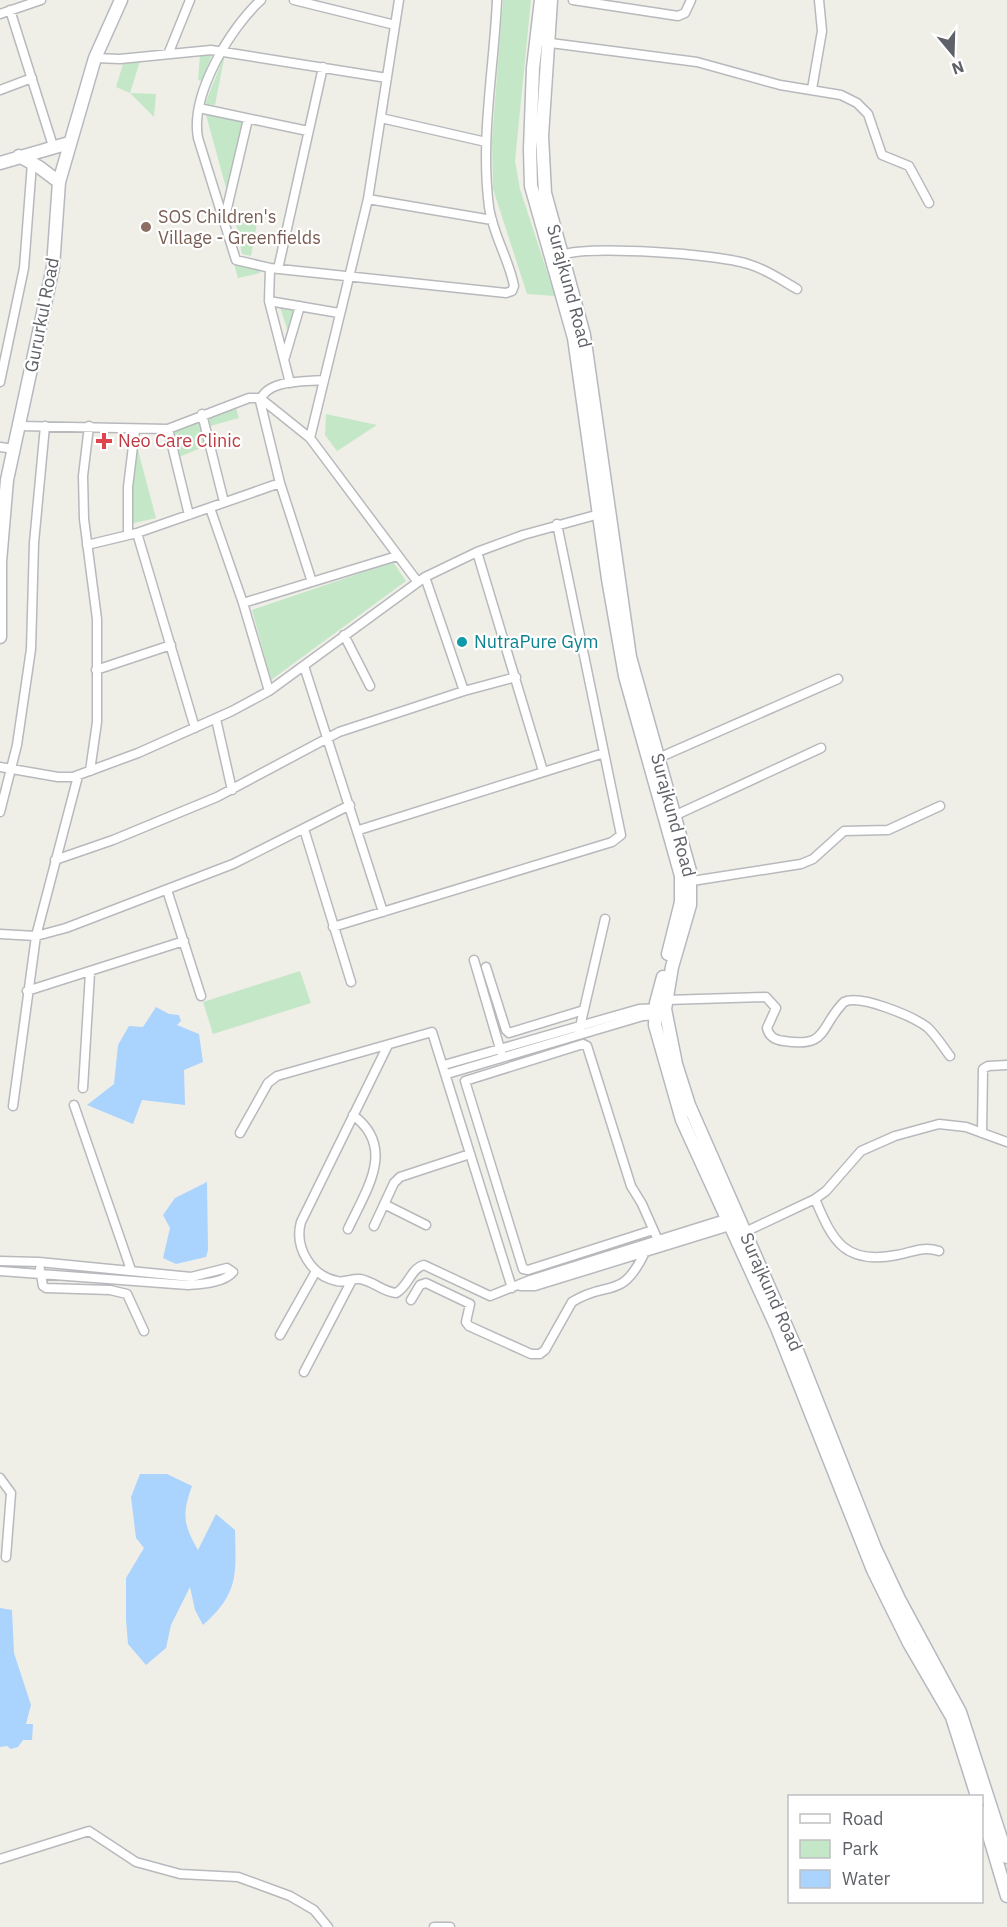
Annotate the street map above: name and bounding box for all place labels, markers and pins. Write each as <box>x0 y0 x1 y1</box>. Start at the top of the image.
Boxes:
place label: SOS Children's Village - Greenfields <box>158 205 321 249</box>
marker: SOS Children's Village - Greenfields <box>139 220 153 234</box>
place label: Neo Care Clinic <box>118 429 241 452</box>
marker: Neo Care Clinic <box>95 432 113 450</box>
place label: NutraPure Gym <box>474 630 598 653</box>
marker: NutraPure Gym <box>455 635 469 649</box>

